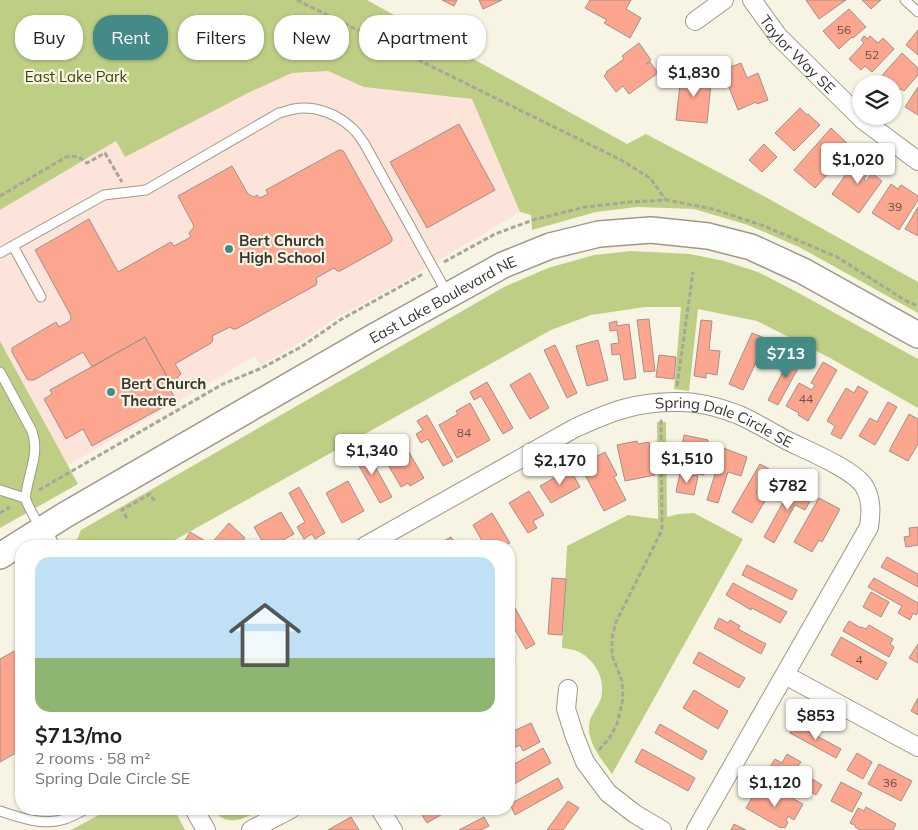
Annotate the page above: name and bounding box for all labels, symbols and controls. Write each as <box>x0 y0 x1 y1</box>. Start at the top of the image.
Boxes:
street label: Taylor Way SE <box>756 11 840 97</box>
chip: Buy <box>15 15 83 60</box>
chip: Rent <box>93 15 168 60</box>
chip: Filters <box>178 15 264 60</box>
chip: New <box>274 15 349 60</box>
chip: Apartment <box>359 15 486 60</box>
house number: 56 <box>837 22 851 37</box>
house number: 52 <box>865 47 879 62</box>
pin: $1,830 <box>653 56 735 98</box>
text: $1,830 <box>668 62 720 82</box>
park label: East Lake Park <box>25 67 128 86</box>
map controls <box>852 75 902 125</box>
button: layers <box>852 75 902 125</box>
pin: $1,020 <box>817 142 899 185</box>
text: $1,020 <box>832 149 884 169</box>
house number: 39 <box>888 199 902 214</box>
place label: Bert Church High School <box>239 231 325 267</box>
marker: Bert Church High School <box>223 243 235 255</box>
street label: East Lake Boulevard NE <box>365 251 519 347</box>
pin: $713 <box>756 336 816 379</box>
text: $713 <box>767 343 805 363</box>
place label: Bert Church Theatre <box>121 374 206 410</box>
marker: Bert Church Theatre <box>105 386 117 398</box>
house number: 44 <box>799 391 813 406</box>
street label: Spring Dale Circle SE <box>654 392 796 451</box>
house number: 84 <box>457 425 471 440</box>
pin: $1,340 <box>331 434 413 476</box>
text: $1,340 <box>346 440 398 460</box>
pin: $1,510 <box>646 442 728 484</box>
pin: $2,170 <box>519 444 601 486</box>
text: $1,510 <box>661 448 713 468</box>
text: $2,170 <box>534 450 586 470</box>
pin: $782 <box>758 468 818 511</box>
text: $782 <box>769 475 807 495</box>
icon: home <box>220 590 310 680</box>
house number: 4 <box>855 652 863 667</box>
pin: $853 <box>786 698 846 741</box>
text: $853 <box>797 705 835 725</box>
text: $713/mo <box>35 722 122 748</box>
text: 2 rooms · 58 m² <box>35 748 150 768</box>
pin: $1,120 <box>734 766 816 808</box>
text: Spring Dale Circle SE <box>35 768 190 788</box>
text: $1,120 <box>749 772 801 792</box>
house number: 36 <box>883 775 897 790</box>

